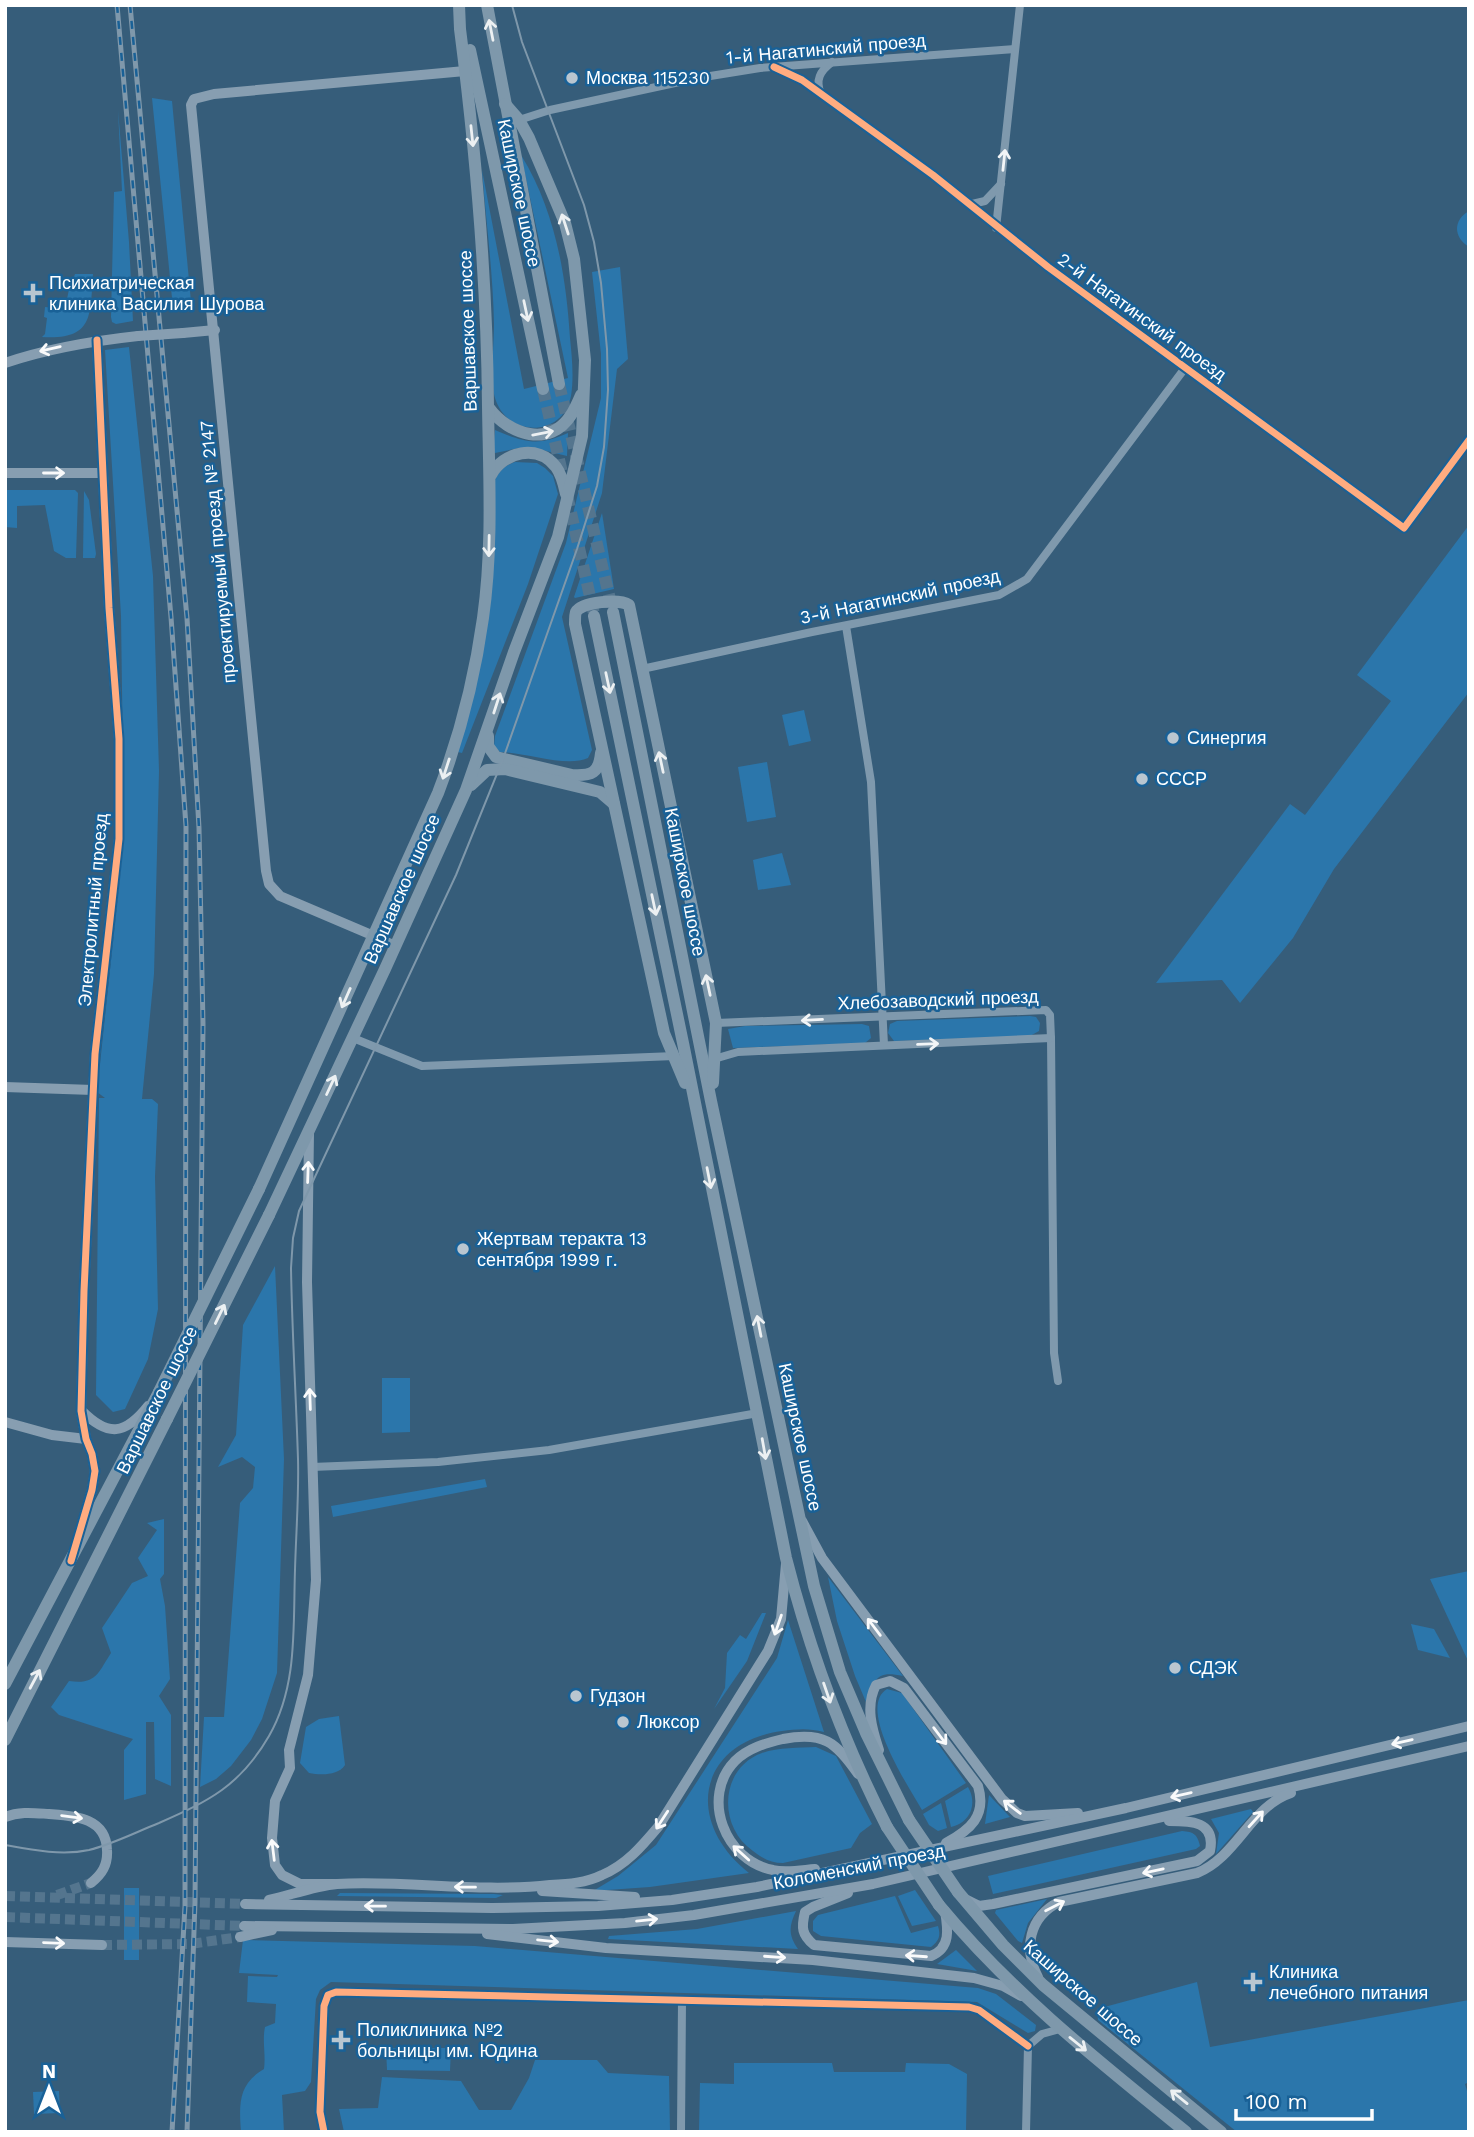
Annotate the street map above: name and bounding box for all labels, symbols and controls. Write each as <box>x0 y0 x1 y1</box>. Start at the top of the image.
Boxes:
one-way arrow <box>484 19 498 42</box>
street label: 1-й Нагатинский проезд <box>725 29 927 68</box>
place label: Москва 115230 <box>586 67 710 88</box>
marker: Москва 115230 <box>564 70 580 86</box>
street label: Каширское шоссе <box>494 117 545 269</box>
one-way arrow <box>466 124 479 147</box>
one-way arrow <box>998 149 1011 172</box>
one-way arrow <box>557 214 570 236</box>
street label: 2-й Нагатинский проезд <box>1054 248 1231 385</box>
street label: Варшавское шоссе <box>454 250 481 412</box>
place label: Психиатрическая клиника Василия Шурова <box>49 272 265 314</box>
marker: Психиатрическая клиника Василия Шурова <box>23 283 43 303</box>
one-way arrow <box>520 299 534 322</box>
one-way arrow <box>40 344 62 357</box>
street label: проектируемый проезд № 2147 <box>196 420 239 684</box>
one-way arrow <box>531 426 554 439</box>
one-way arrow <box>42 466 65 480</box>
one-way arrow <box>482 534 495 557</box>
street label: 3-й Нагатинский проезд <box>798 565 1002 628</box>
one-way arrow <box>601 671 615 694</box>
one-way arrow <box>491 692 504 714</box>
place label: Синергия <box>1187 727 1266 748</box>
marker: Синергия <box>1165 730 1181 746</box>
one-way arrow <box>654 751 668 774</box>
one-way arrow <box>439 757 451 779</box>
place label: СССР <box>1156 768 1207 789</box>
marker: СССР <box>1134 771 1150 787</box>
street label: Каширское шоссе <box>661 806 710 958</box>
street label: Варшавское шоссе <box>359 811 444 967</box>
street label: Электролитный проезд <box>74 812 111 1008</box>
one-way arrow <box>648 893 662 916</box>
one-way arrow <box>700 974 714 997</box>
street label: Хлебозаводский проезд <box>837 985 1039 1014</box>
one-way arrow <box>339 987 352 1008</box>
one-way arrow <box>800 1014 823 1027</box>
one-way arrow <box>916 1037 939 1050</box>
one-way arrow <box>325 1075 339 1096</box>
one-way arrow <box>301 1160 315 1183</box>
one-way arrow <box>703 1166 716 1189</box>
place label: Жертвам теракта 13 сентября 1999 г. <box>477 1228 647 1270</box>
marker: Жертвам теракта 13 сентября 1999 г. <box>455 1241 471 1257</box>
one-way arrow <box>213 1304 227 1325</box>
one-way arrow <box>752 1315 766 1338</box>
street label: Варшавское шоссе <box>112 1323 201 1477</box>
street label: Каширское шоссе <box>775 1361 826 1513</box>
one-way arrow <box>304 1388 317 1411</box>
one-way arrow <box>758 1437 771 1460</box>
one-way arrow <box>771 1614 783 1636</box>
one-way arrow <box>866 1618 881 1637</box>
place label: СДЭК <box>1189 1657 1238 1678</box>
marker: СДЭК <box>1167 1660 1183 1676</box>
one-way arrow <box>29 1669 43 1690</box>
one-way arrow <box>822 1682 834 1704</box>
place label: Гудзон <box>590 1685 645 1706</box>
marker: Гудзон <box>568 1688 584 1704</box>
place label: Люксор <box>637 1711 700 1732</box>
marker: Люксор <box>615 1714 631 1730</box>
one-way arrow <box>933 1726 947 1745</box>
one-way arrow <box>1391 1736 1414 1749</box>
one-way arrow <box>1170 1789 1193 1802</box>
one-way arrow <box>1004 1800 1022 1815</box>
one-way arrow <box>655 1810 669 1829</box>
one-way arrow <box>60 1811 83 1824</box>
one-way arrow <box>1248 1811 1264 1829</box>
one-way arrow <box>267 1840 280 1862</box>
street label: Коломенский проезд <box>771 1840 947 1893</box>
one-way arrow <box>733 1844 750 1861</box>
one-way arrow <box>1142 1864 1165 1878</box>
one-way arrow <box>454 1881 477 1894</box>
one-way arrow <box>1045 1899 1065 1913</box>
one-way arrow <box>364 1900 387 1913</box>
one-way arrow <box>635 1914 657 1927</box>
one-way arrow <box>536 1935 559 1948</box>
street label: Каширское шоссе <box>1020 1935 1147 2050</box>
one-way arrow <box>42 1937 65 1950</box>
one-way arrow <box>905 1949 928 1962</box>
one-way arrow <box>763 1951 786 1964</box>
place label: Клиника лечебного питания <box>1269 1961 1428 2003</box>
marker: Клиника лечебного питания <box>1243 1972 1263 1992</box>
place label: Поликлиника №2 больницы им. Юдина <box>357 2019 538 2061</box>
marker: Поликлиника №2 больницы им. Юдина <box>331 2030 351 2050</box>
one-way arrow <box>1069 2036 1087 2051</box>
north arrow <box>14 2053 84 2123</box>
text: N <box>42 2060 56 2083</box>
scale bar <box>1236 2078 1372 2122</box>
text: 100 m <box>1246 2089 1308 2114</box>
one-way arrow <box>1170 2090 1188 2105</box>

